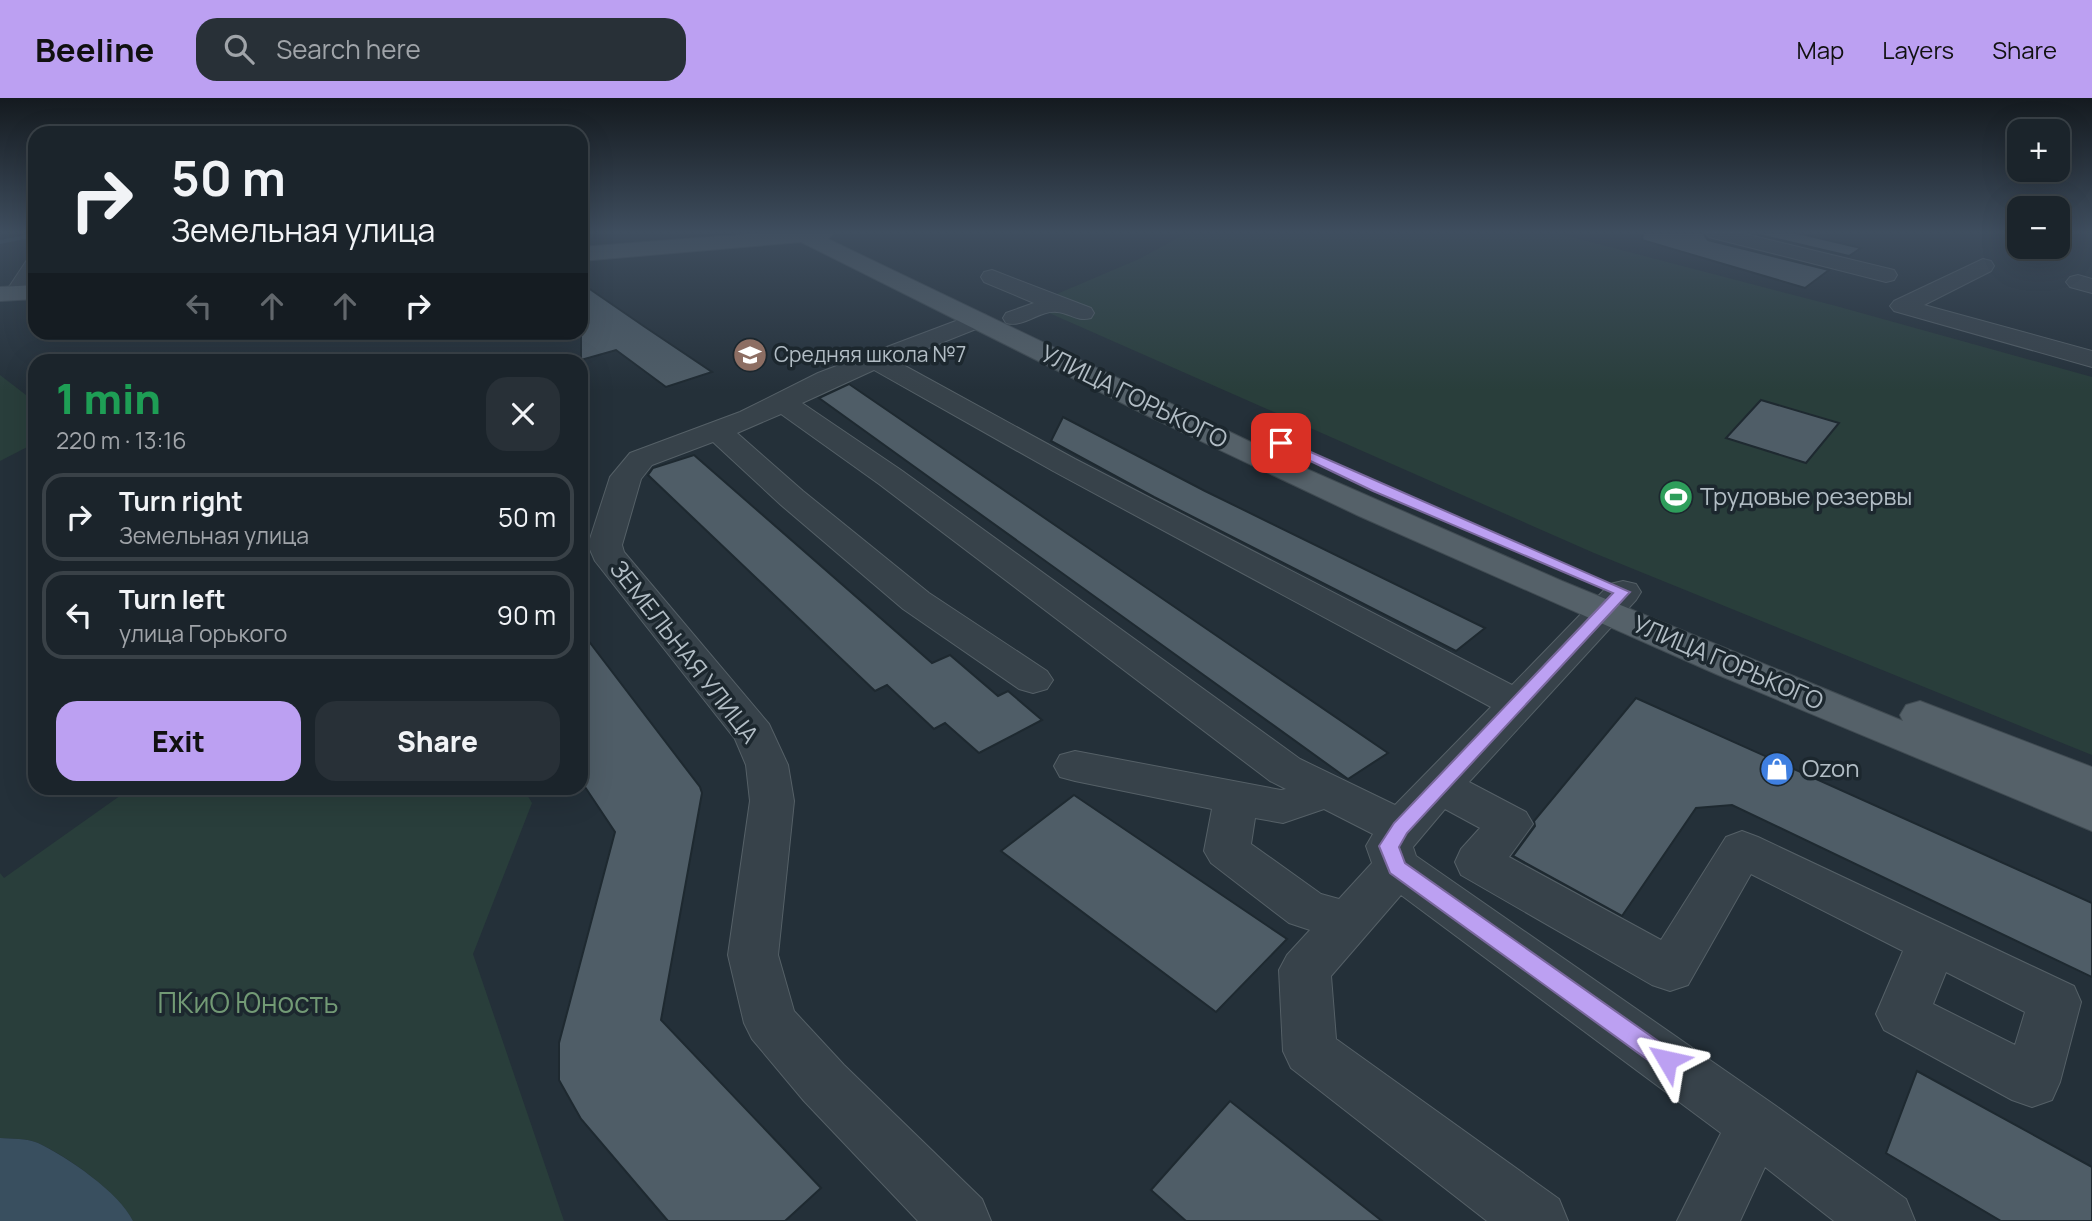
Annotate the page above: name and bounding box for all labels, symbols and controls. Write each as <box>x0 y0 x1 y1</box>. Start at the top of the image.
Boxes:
search box <box>196 18 686 81</box>
text: Beeline <box>35 27 154 72</box>
icon: search <box>220 30 258 68</box>
text: Search here <box>276 31 421 67</box>
text: Map <box>1797 33 1844 66</box>
text: Layers <box>1882 33 1954 66</box>
text: Share <box>1992 33 2057 66</box>
map controls <box>2007 119 2070 259</box>
button: + <box>2007 119 2070 182</box>
text: 50 m <box>171 144 286 211</box>
icon: right <box>56 154 147 245</box>
button: − <box>2007 196 2070 259</box>
text: Земельная улица <box>171 208 435 252</box>
icon: left <box>180 287 218 325</box>
icon: ahead <box>253 287 291 325</box>
icon: ahead <box>326 287 364 325</box>
icon: right <box>399 287 437 325</box>
school or university icon: Средняя школа №7 <box>731 336 769 374</box>
street label: УЛИЦА ГОРЬКОГО <box>1036 336 1234 455</box>
place label: Средняя школа №7 <box>774 340 966 368</box>
text: 1 min <box>56 369 161 427</box>
button: close <box>486 377 560 451</box>
pin <box>1251 413 1311 473</box>
text: 220 m · 13:16 <box>56 424 187 456</box>
icon: arrive <box>1262 424 1300 462</box>
sports icon: Трудовые резервы <box>1657 478 1695 516</box>
place label: Трудовые резервы <box>1700 479 1912 512</box>
text: Turn right <box>119 483 243 519</box>
icon: right <box>60 498 98 536</box>
text: 50 m <box>498 499 556 535</box>
text: Земельная улица <box>119 519 309 551</box>
street label: ЗЕМЕЛЬНАЯ УЛИЦА <box>603 553 767 749</box>
text: Turn left <box>119 581 226 617</box>
icon: left <box>60 596 98 634</box>
text: 90 m <box>497 597 556 633</box>
street label: УЛИЦА ГОРЬКОГО <box>1628 607 1829 717</box>
text: улица Горького <box>119 617 287 649</box>
button: Exit <box>56 701 301 781</box>
button: Share <box>315 701 560 781</box>
shop icon: Ozon <box>1758 750 1796 788</box>
place label: Ozon <box>1802 751 1860 784</box>
park label: ПКиО Юность <box>158 983 338 1021</box>
position arrow <box>1630 1023 1704 1097</box>

